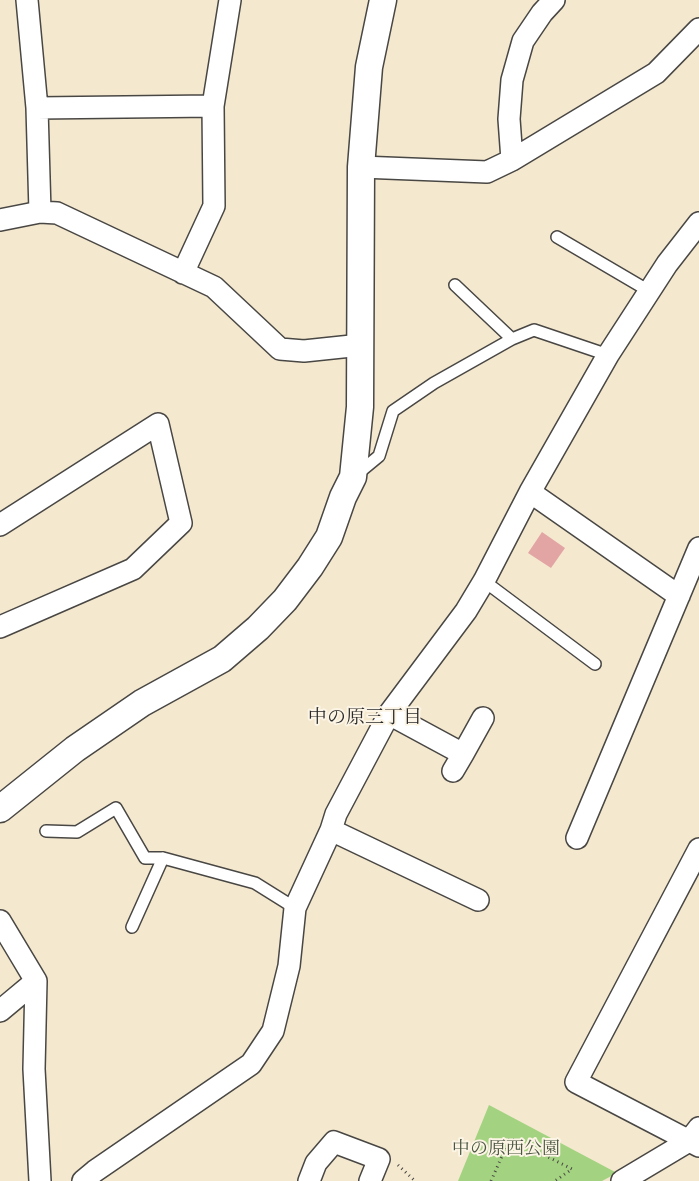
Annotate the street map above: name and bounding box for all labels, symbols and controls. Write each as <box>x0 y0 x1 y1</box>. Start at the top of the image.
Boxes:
district label: 中の原三丁目 <box>308 707 422 729</box>
park label: 中の原西公園 <box>452 1139 560 1161</box>

